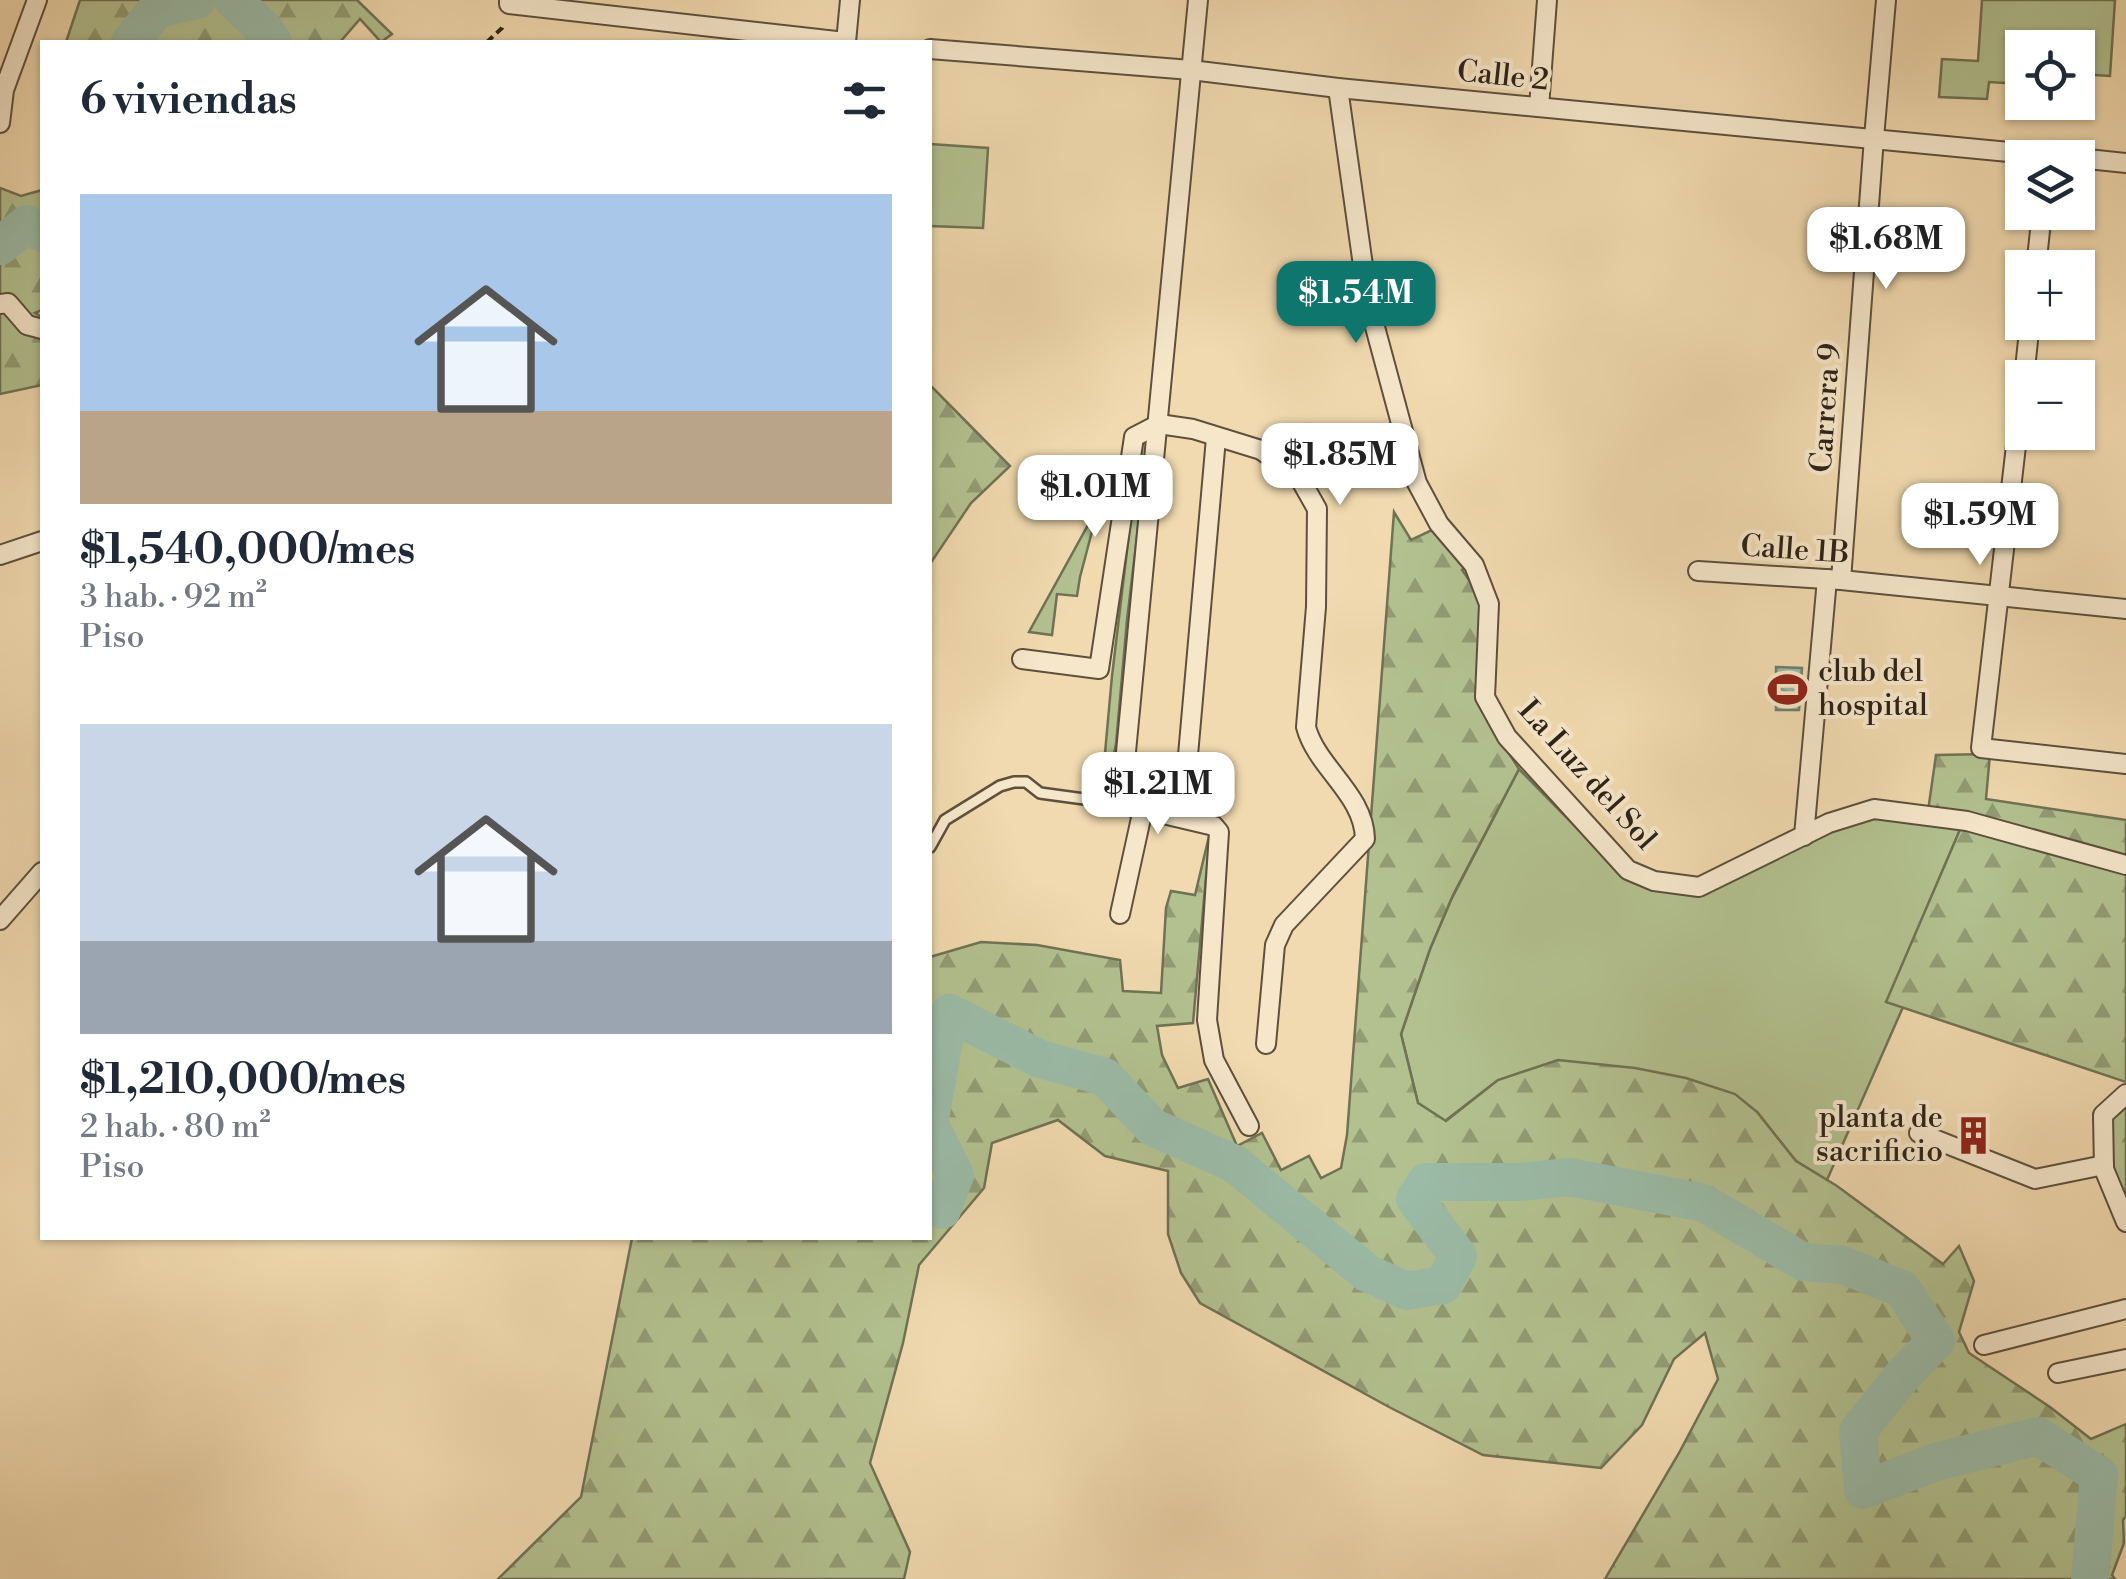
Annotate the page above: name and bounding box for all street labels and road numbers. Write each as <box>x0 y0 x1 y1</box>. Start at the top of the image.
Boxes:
street label: Calle 2 <box>1455 52 1551 100</box>
street label: Carrera 9 <box>1803 342 1849 474</box>
street label: Calle 1B <box>1739 527 1851 573</box>
street label: La Luz del Sol <box>1510 692 1664 858</box>

